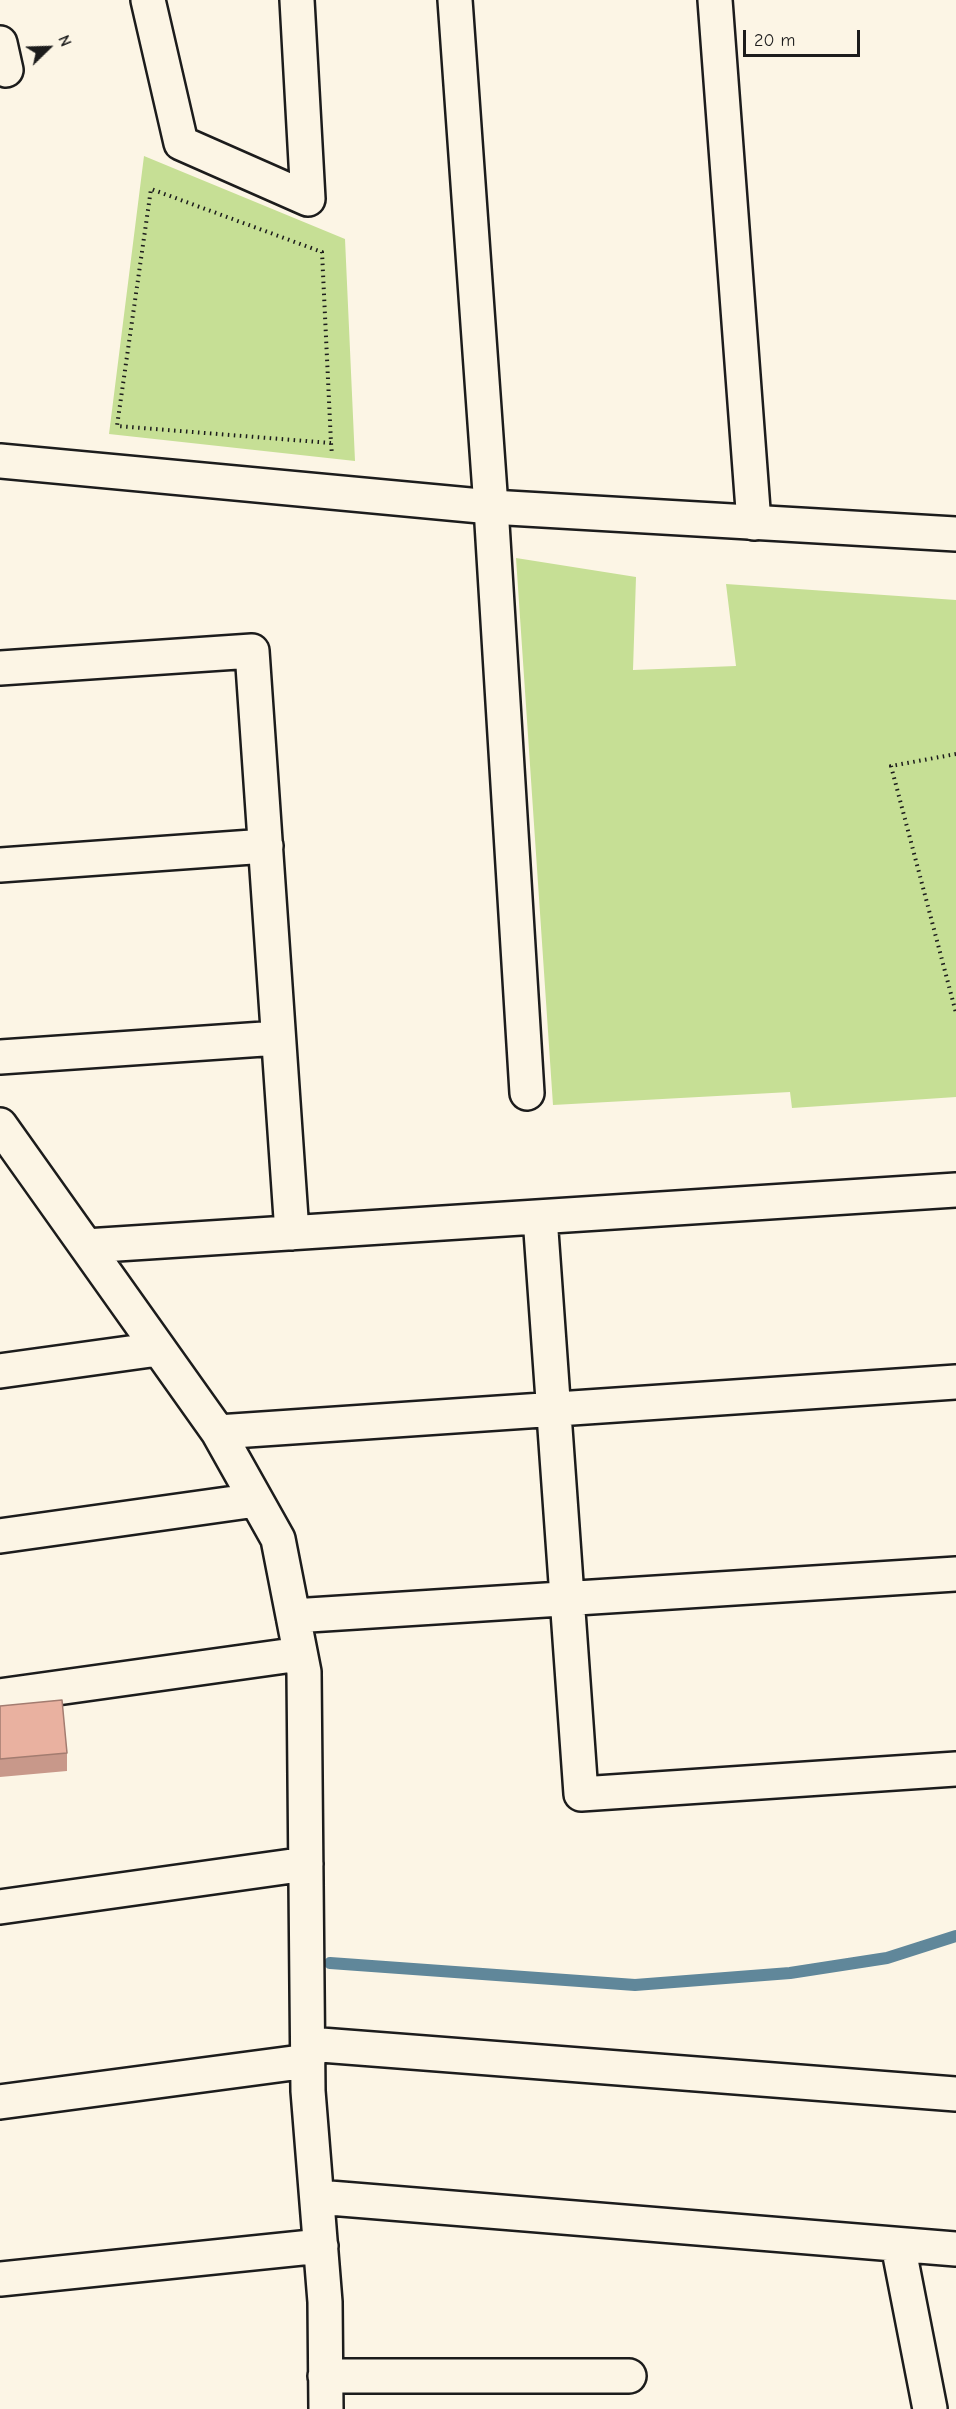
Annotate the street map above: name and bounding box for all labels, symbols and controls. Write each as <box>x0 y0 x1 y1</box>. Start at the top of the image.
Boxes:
north arrow <box>18 18 78 78</box>
scale bar <box>746 18 863 56</box>
text: 20 m <box>754 30 795 51</box>
text: N <box>54 33 75 49</box>

